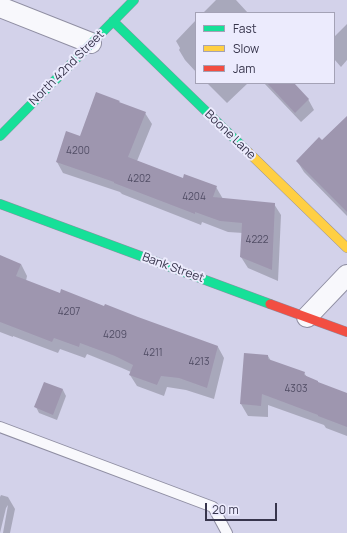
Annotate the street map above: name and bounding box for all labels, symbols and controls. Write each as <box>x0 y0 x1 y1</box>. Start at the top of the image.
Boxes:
legend <box>195 12 335 84</box>
text: Fast <box>233 20 257 37</box>
street label: North 42nd Street <box>27 28 107 108</box>
text: Slow <box>233 40 259 57</box>
text: Jam <box>233 60 255 77</box>
street label: Boone Lane <box>202 107 258 163</box>
house number: 4200 <box>66 145 90 157</box>
house number: 4202 <box>127 173 151 185</box>
house number: 4204 <box>182 191 206 203</box>
house number: 4222 <box>246 234 268 246</box>
street label: Bank Street <box>140 250 206 286</box>
house number: 4207 <box>58 306 80 318</box>
house number: 4209 <box>103 329 127 341</box>
house number: 4211 <box>143 347 163 359</box>
house number: 4213 <box>188 356 210 368</box>
house number: 4303 <box>284 383 308 395</box>
scale bar <box>207 495 279 521</box>
text: 20 m <box>212 501 239 518</box>

